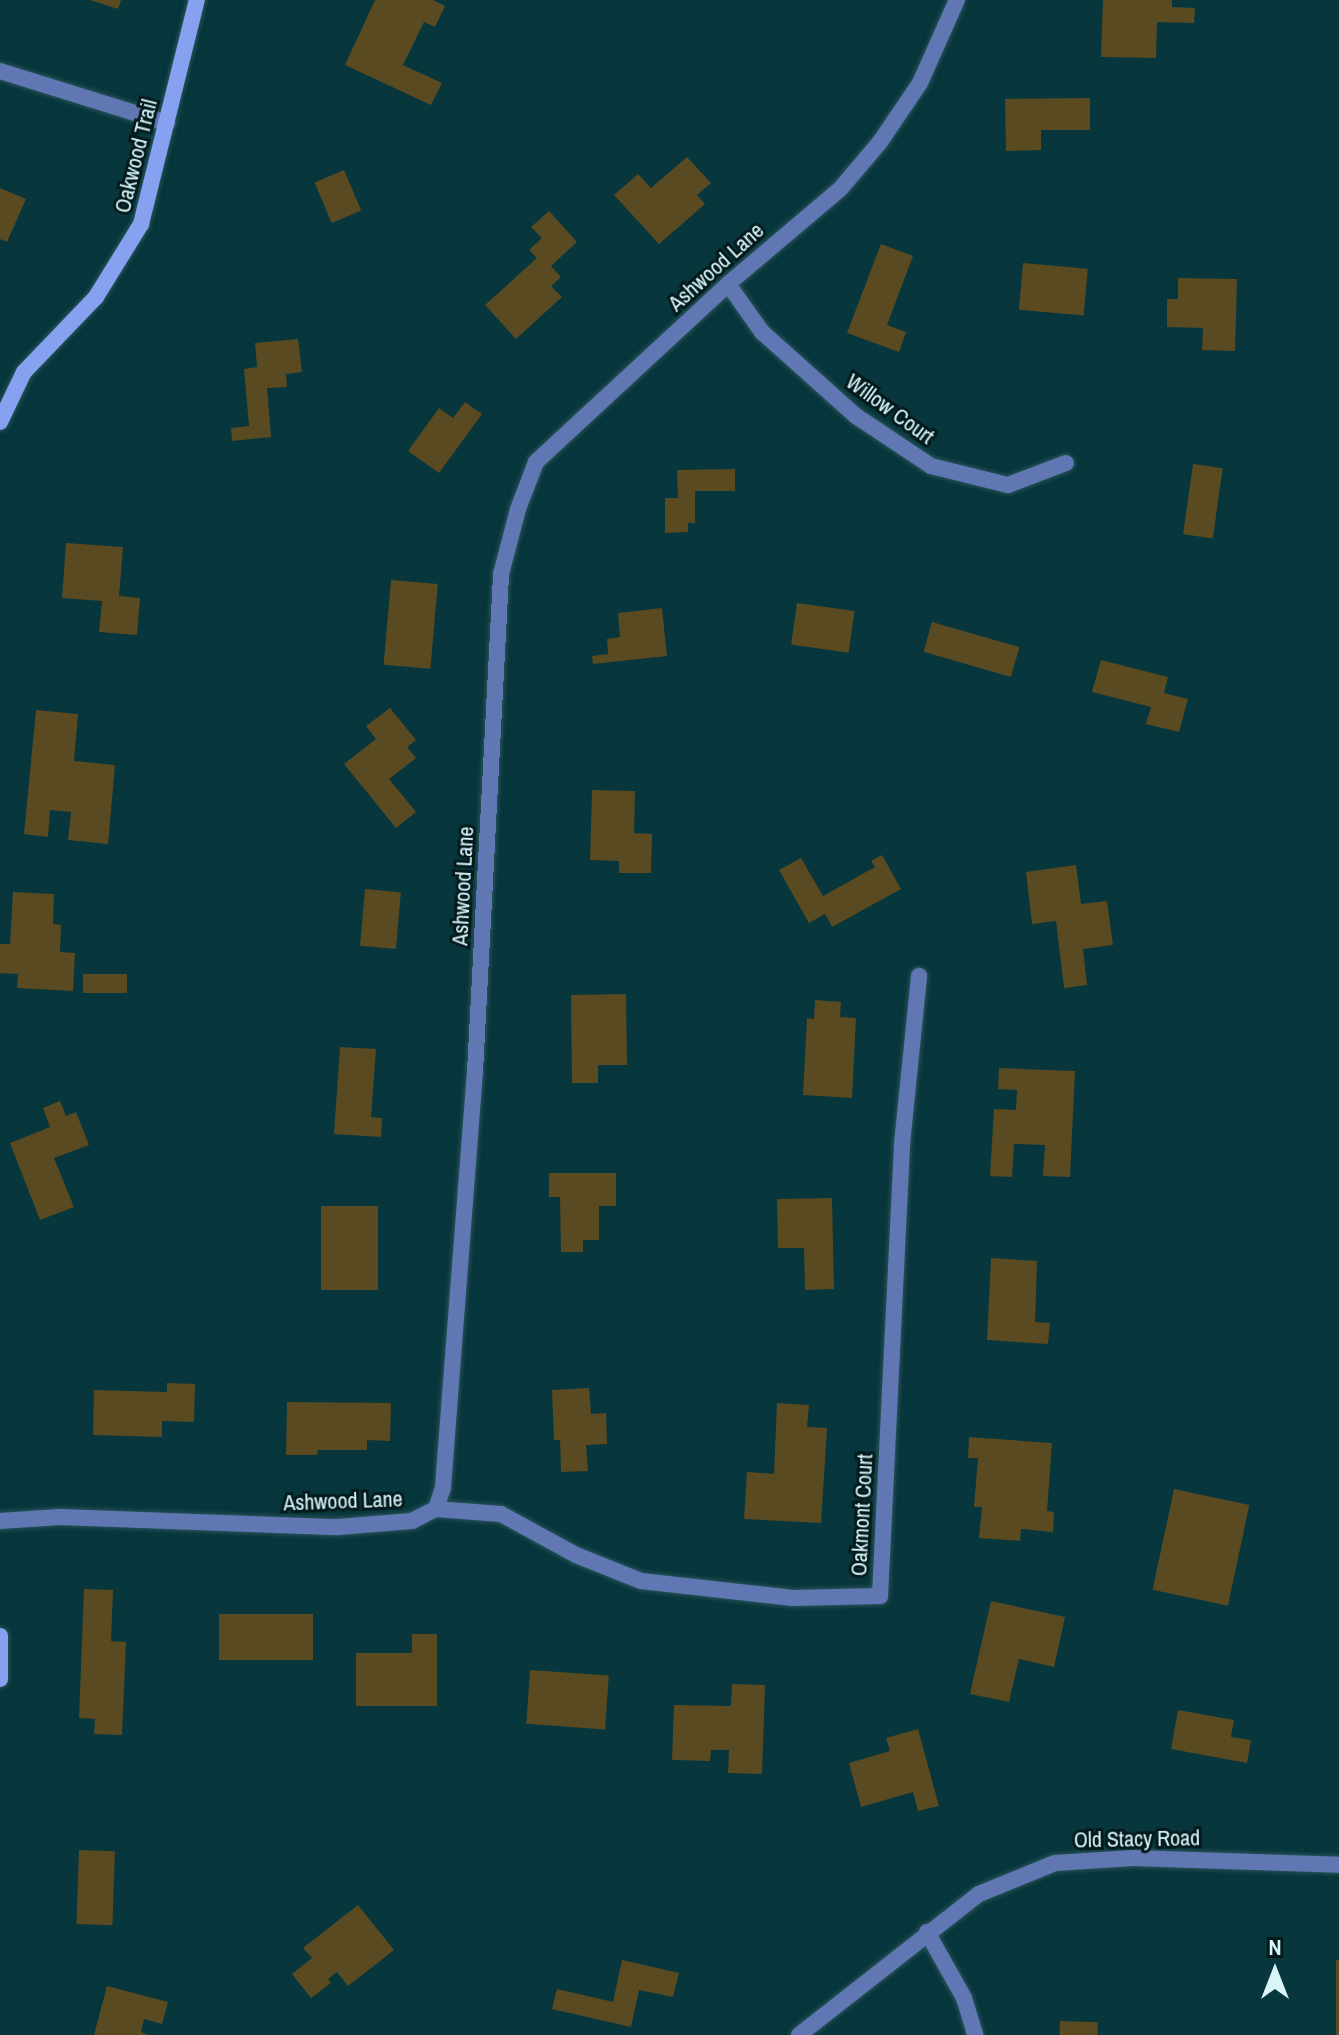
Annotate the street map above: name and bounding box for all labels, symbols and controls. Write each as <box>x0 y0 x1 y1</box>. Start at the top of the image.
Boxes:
street label: Oakwood Trail <box>109 96 163 216</box>
street label: Ashwood Lane <box>663 217 769 317</box>
street label: Willow Court <box>841 368 939 450</box>
street label: Ashwood Lane <box>447 826 479 946</box>
street label: Oakmont Court <box>846 1453 878 1577</box>
street label: Ashwood Lane <box>283 1486 403 1516</box>
street label: Old Stacy Road <box>1074 1825 1200 1853</box>
north arrow <box>1235 1931 1315 2011</box>
text: N <box>1268 1932 1282 1962</box>

